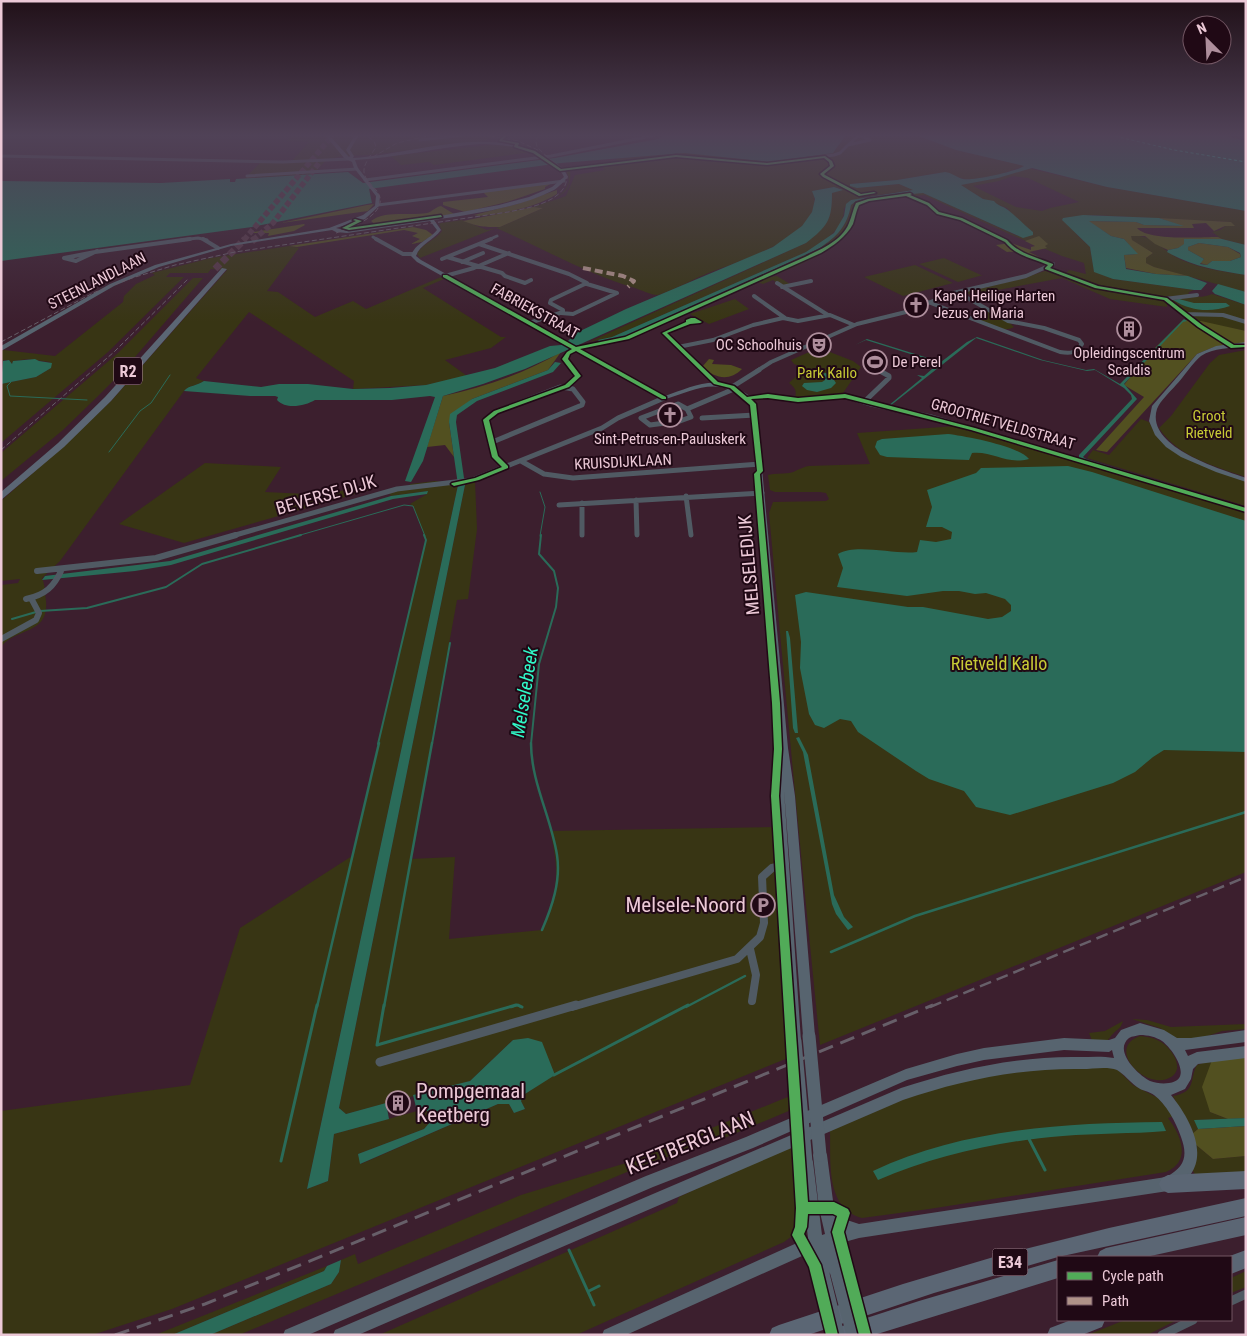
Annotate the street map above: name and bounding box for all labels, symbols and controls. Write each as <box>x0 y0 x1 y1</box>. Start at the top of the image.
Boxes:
north arrow <box>1182 15 1232 65</box>
text: N <box>1195 19 1209 37</box>
street label: STEENLANDLAAN <box>45 249 149 313</box>
street label: FABRIEKSTRAAT <box>488 279 582 343</box>
place label: Kapel Heilige Harten Jezus en Maria <box>934 287 1055 322</box>
church icon: Kapel Heilige Harten Jezus en Maria <box>903 292 929 318</box>
building icon: Opleidingscentrum Scaldis <box>1116 316 1142 342</box>
theatre icon: OC Schoolhuis <box>806 332 832 358</box>
place label: OC Schoolhuis <box>716 336 802 354</box>
place label: Opleidingscentrum Scaldis <box>1073 344 1185 379</box>
sports icon: De Perel <box>862 349 888 375</box>
place label: De Perel <box>892 353 941 371</box>
road number: R2 <box>114 358 142 384</box>
park label: Park Kallo <box>797 364 857 382</box>
street label: GROOTRIETVELDSTRAAT <box>929 395 1077 453</box>
church icon: Sint-Petrus-en-Pauluskerk <box>657 402 683 428</box>
park label: Groot Rietveld <box>1185 407 1233 442</box>
place label: Sint-Petrus-en-Pauluskerk <box>594 430 746 448</box>
street label: KRUISDIJKLAAN <box>574 450 672 474</box>
street label: BEVERSE DIJK <box>273 470 378 519</box>
street label: MELSELEDIJK <box>734 514 763 616</box>
water label: Melselebeek <box>506 644 543 739</box>
park label: Rietveld Kallo <box>951 653 1047 674</box>
parking icon: Melsele-Noord <box>750 892 776 918</box>
place label: Melsele-Noord <box>625 893 746 917</box>
place label: Pompgemaal Keetberg <box>416 1079 525 1127</box>
building icon: Pompgemaal Keetberg <box>385 1090 411 1116</box>
street label: KEETBERGLAAN <box>622 1106 758 1180</box>
road number: E34 <box>992 1248 1028 1276</box>
legend <box>1057 1256 1232 1321</box>
text: Cycle path <box>1102 1267 1164 1285</box>
text: Path <box>1102 1292 1129 1310</box>

